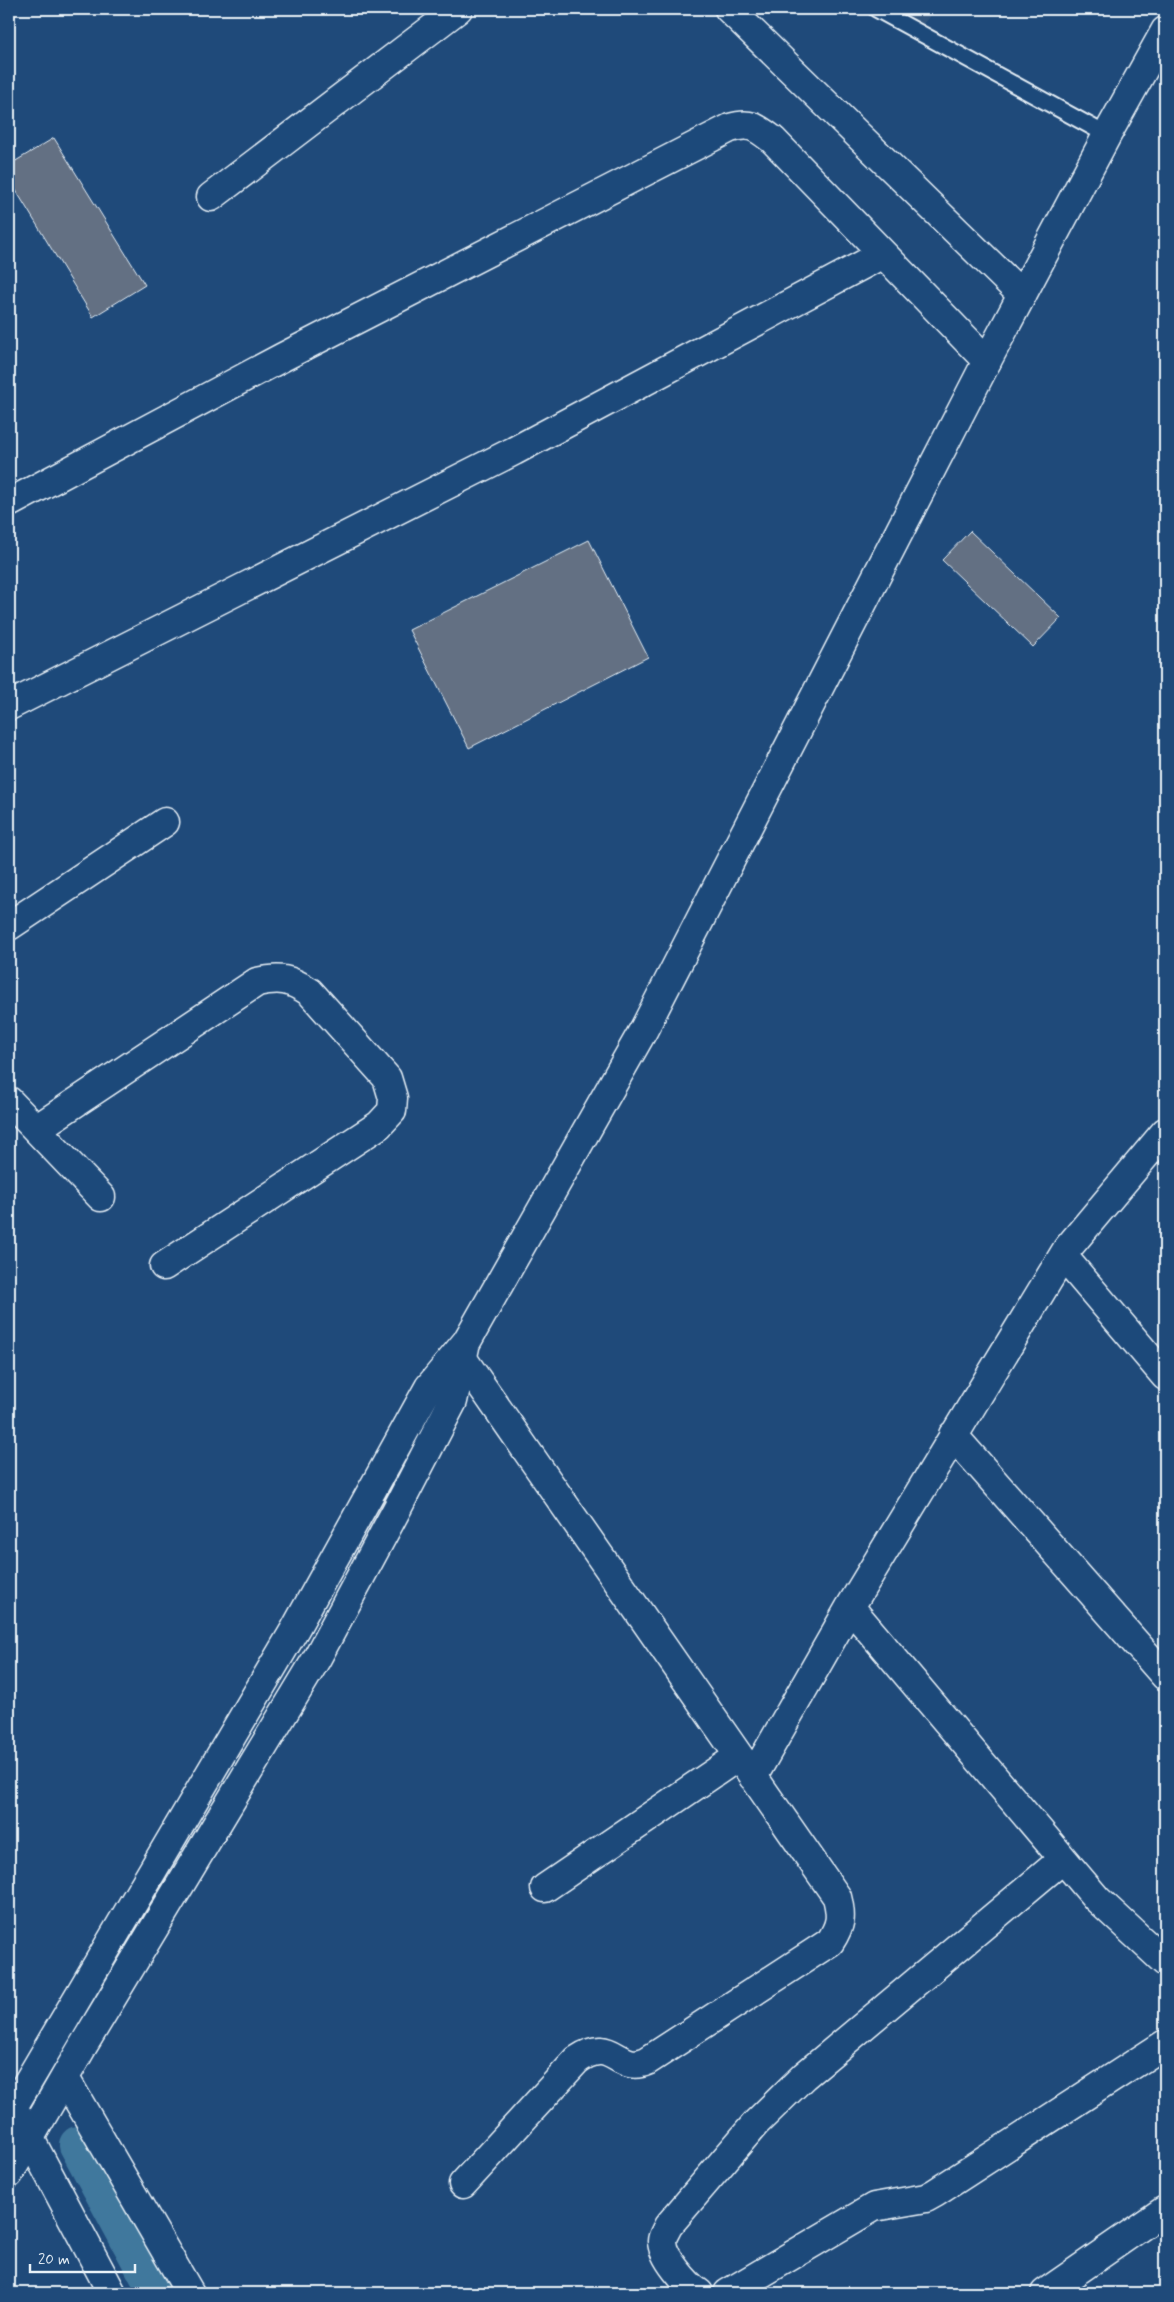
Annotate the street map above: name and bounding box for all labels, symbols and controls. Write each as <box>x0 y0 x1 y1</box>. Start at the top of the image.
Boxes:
scale bar <box>30 2242 135 2274</box>
text: 20 m <box>38 2250 70 2270</box>

